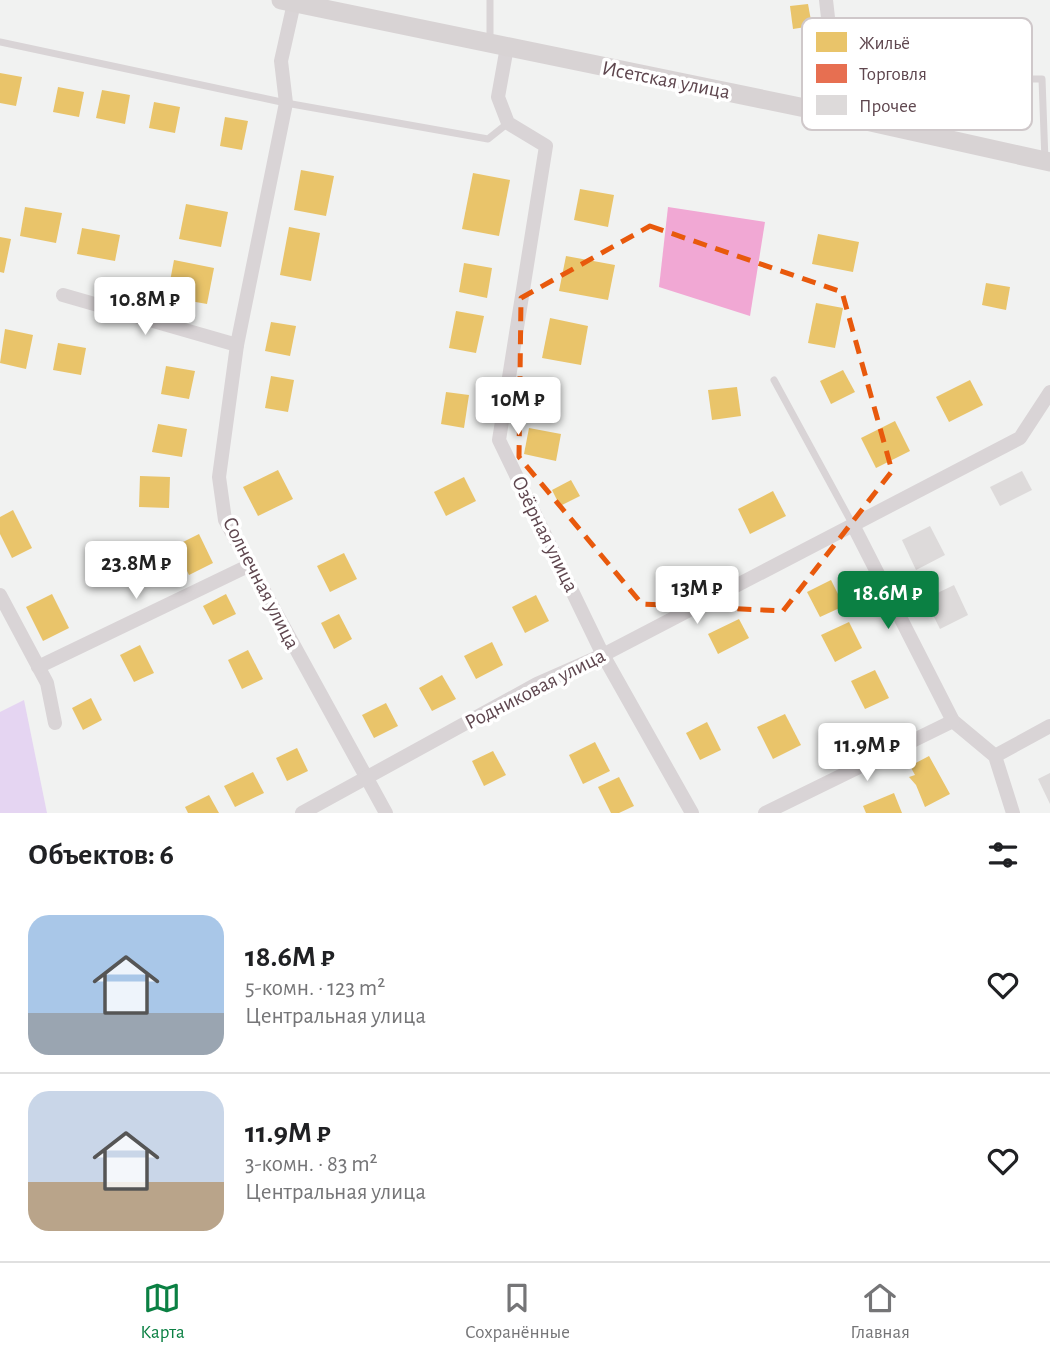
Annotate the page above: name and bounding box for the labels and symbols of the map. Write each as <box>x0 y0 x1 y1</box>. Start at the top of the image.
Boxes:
legend <box>802 18 1032 130</box>
text: Жильё <box>859 34 910 53</box>
street label: Исетская улица <box>600 57 732 103</box>
text: Торговля <box>859 65 927 84</box>
text: Прочее <box>859 97 917 116</box>
pin: 10.8M ₽ <box>80 278 210 337</box>
pin: 10M ₽ <box>469 378 567 437</box>
street label: Озёрная улица <box>508 473 582 596</box>
street label: Солнечная улица <box>219 514 303 653</box>
pin: 23.8M ₽ <box>71 542 201 601</box>
pin: 13M ₽ <box>648 566 746 626</box>
pin: 18.6M ₽ <box>823 572 953 631</box>
street label: Родниковая улица <box>461 644 609 733</box>
pin: 11.9M ₽ <box>802 724 932 783</box>

